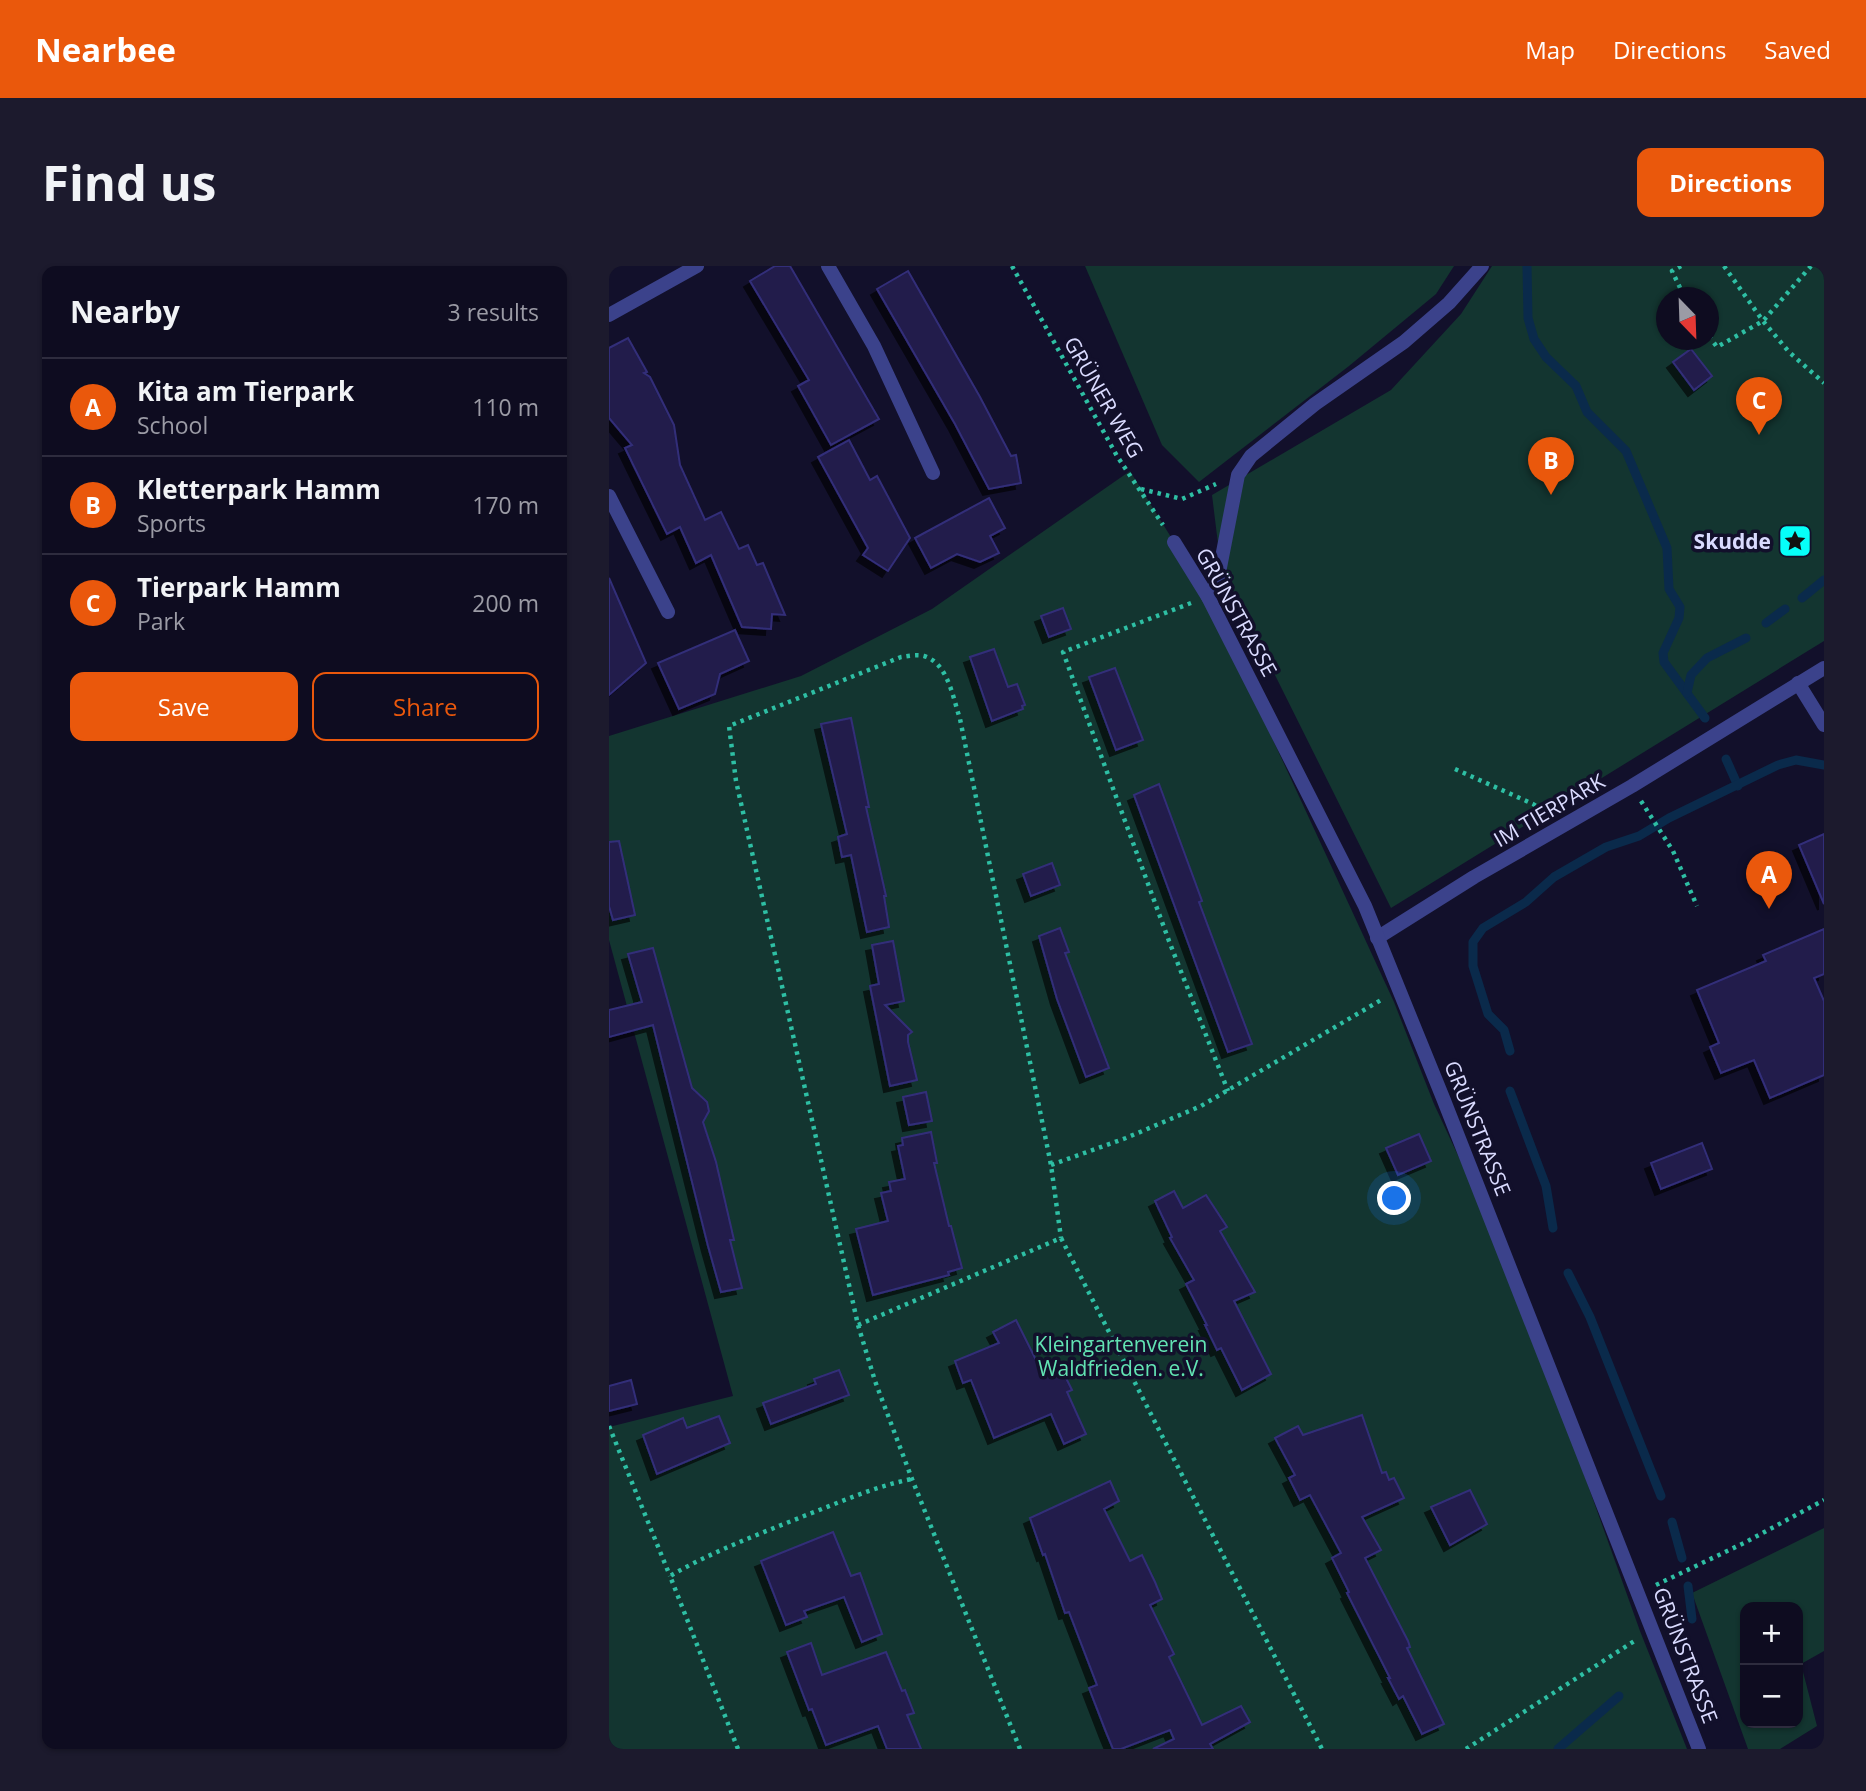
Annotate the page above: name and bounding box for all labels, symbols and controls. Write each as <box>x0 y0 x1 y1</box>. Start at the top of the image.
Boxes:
text: Nearbee <box>35 27 176 72</box>
text: Map <box>1525 33 1575 66</box>
text: Directions <box>1613 33 1726 66</box>
text: Saved <box>1764 33 1831 66</box>
button: Directions <box>1637 148 1824 217</box>
text: Find us <box>42 149 216 215</box>
north arrow <box>1656 287 1719 350</box>
text: Nearby <box>70 291 180 332</box>
text: 3 results <box>448 296 539 328</box>
street label: GRÜNER WEG <box>1058 331 1150 463</box>
text: Kita am Tierpark <box>137 373 354 409</box>
pin: C <box>1736 377 1782 435</box>
text: A <box>85 391 101 423</box>
text: 110 m <box>472 391 539 423</box>
text: School <box>137 409 208 441</box>
pin: B <box>1528 437 1574 495</box>
text: Kletterpark Hamm <box>137 471 381 507</box>
text: B <box>85 489 101 521</box>
text: 170 m <box>472 489 539 521</box>
text: Sports <box>137 507 206 539</box>
place icon: Skudde <box>1776 522 1814 560</box>
place label: Skudde <box>1694 527 1771 555</box>
street label: GRÜNSTRASSE <box>1190 543 1284 681</box>
text: Tierpark Hamm <box>137 569 341 605</box>
text: C <box>86 587 100 619</box>
text: 200 m <box>472 587 539 619</box>
text: Park <box>137 605 185 637</box>
button: Save <box>70 672 298 741</box>
button: Share <box>312 672 539 741</box>
street label: IM TIERPARK <box>1488 767 1610 853</box>
pin: A <box>1746 851 1792 909</box>
street label: GRÜNSTRASSE <box>1438 1056 1518 1200</box>
your location <box>1377 1181 1411 1215</box>
park label: Kleingartenverein Waldfrieden. e.V. <box>1035 1330 1207 1382</box>
street label: GRÜNSTRASSE <box>1647 1583 1725 1727</box>
map controls <box>1740 1602 1803 1728</box>
button: + <box>1740 1602 1803 1665</box>
button: − <box>1740 1665 1803 1728</box>

